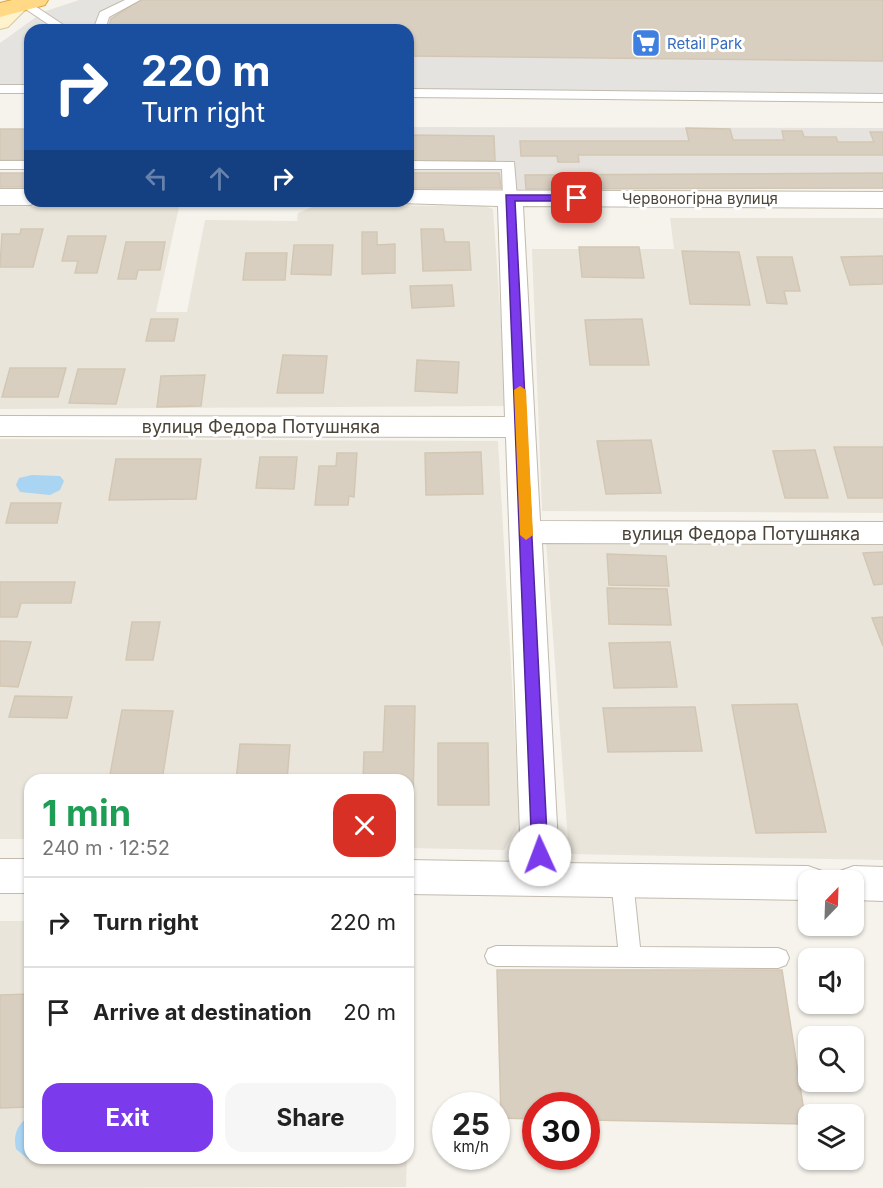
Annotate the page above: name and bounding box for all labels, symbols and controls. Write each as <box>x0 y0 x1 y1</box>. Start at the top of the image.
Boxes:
supermarket icon: Retail Park <box>630 27 662 59</box>
place label: Retail Park <box>667 34 743 53</box>
text: 220 m <box>141 45 271 96</box>
icon: right <box>42 48 120 126</box>
text: Turn right <box>141 96 265 129</box>
icon: left <box>140 162 173 195</box>
icon: ahead <box>203 162 236 195</box>
icon: right <box>266 162 299 195</box>
pin <box>551 172 602 223</box>
icon: arrive <box>560 181 593 214</box>
street label: Червоногірна вулиця <box>622 189 778 208</box>
street label: вулиця Федора Потушняка <box>142 416 380 437</box>
street label: вулиця Федора Потушняка <box>622 523 860 544</box>
text: 1 min <box>42 791 131 835</box>
button: close <box>333 794 396 857</box>
position arrow <box>508 823 572 887</box>
text: 240 m · 12:52 <box>42 836 170 860</box>
north arrow <box>798 870 864 936</box>
map controls <box>798 870 864 1170</box>
icon: right <box>42 906 75 939</box>
text: Turn right <box>93 909 199 935</box>
text: 220 m <box>330 909 396 935</box>
button: sound <box>798 948 864 1014</box>
icon: arrive <box>42 996 75 1029</box>
text: Arrive at destination <box>93 999 312 1025</box>
text: 20 m <box>343 999 396 1025</box>
button: search <box>798 1026 864 1092</box>
button: Exit <box>42 1083 213 1152</box>
button: Share <box>225 1083 396 1152</box>
speed limit sign: 30 <box>522 1092 600 1170</box>
button: layers <box>798 1104 864 1170</box>
text: 25 <box>452 1106 490 1142</box>
text: km/h <box>453 1137 489 1156</box>

